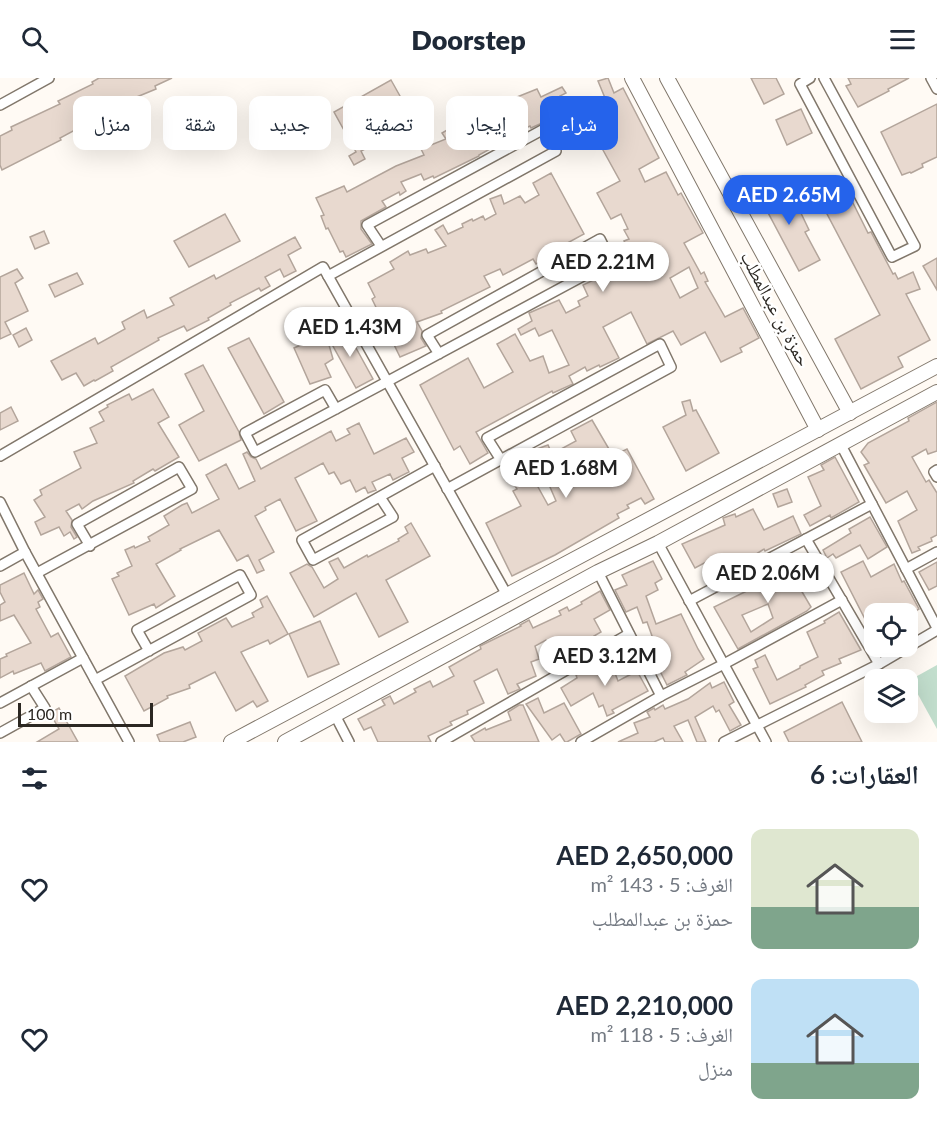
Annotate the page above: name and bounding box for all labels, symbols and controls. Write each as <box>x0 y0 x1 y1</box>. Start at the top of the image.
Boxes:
icon: search <box>18 23 51 56</box>
text: Doorstep <box>411 23 526 56</box>
icon: menu <box>886 23 919 56</box>
chip: منزل <box>73 96 151 150</box>
chip: شقة <box>163 96 237 150</box>
chip: جديد <box>249 96 331 150</box>
chip: تصفية <box>343 96 434 150</box>
chip: إيجار <box>446 96 528 150</box>
chip: شراء <box>540 96 618 150</box>
pin: AED 2.65M <box>720 175 858 226</box>
text: AED 2.65M <box>737 182 841 206</box>
pin: AED 2.21M <box>534 242 672 293</box>
street label: حمزة بن عبدالمطلب <box>735 247 815 370</box>
text: AED 2.21M <box>551 249 655 273</box>
pin: AED 1.43M <box>281 307 419 358</box>
text: AED 1.43M <box>298 314 402 338</box>
pin: AED 1.68M <box>497 448 635 499</box>
text: AED 1.68M <box>514 455 618 479</box>
pin: AED 2.06M <box>699 553 837 604</box>
text: AED 2.06M <box>716 560 820 584</box>
map controls <box>864 603 918 723</box>
button: locate <box>864 603 918 657</box>
pin: AED 3.12M <box>536 636 674 687</box>
text: AED 3.12M <box>553 643 657 667</box>
button: layers <box>864 669 918 723</box>
scale bar <box>18 700 153 728</box>
text: 100 m <box>27 704 72 723</box>
text: العقارات: 6 <box>810 758 919 790</box>
icon: filters <box>18 762 51 795</box>
text: AED 2,650,000 <box>556 839 733 871</box>
icon: home <box>799 853 871 925</box>
text: الغرف: 5 · 143 m² <box>590 872 733 896</box>
icon: heart <box>18 873 51 906</box>
text: حمزة بن عبدالمطلب <box>592 906 733 930</box>
text: AED 2,210,000 <box>556 989 733 1021</box>
icon: home <box>799 1003 871 1075</box>
text: الغرف: 5 · 118 m² <box>590 1022 733 1046</box>
icon: heart <box>18 1023 51 1056</box>
text: منزل <box>698 1056 733 1080</box>

